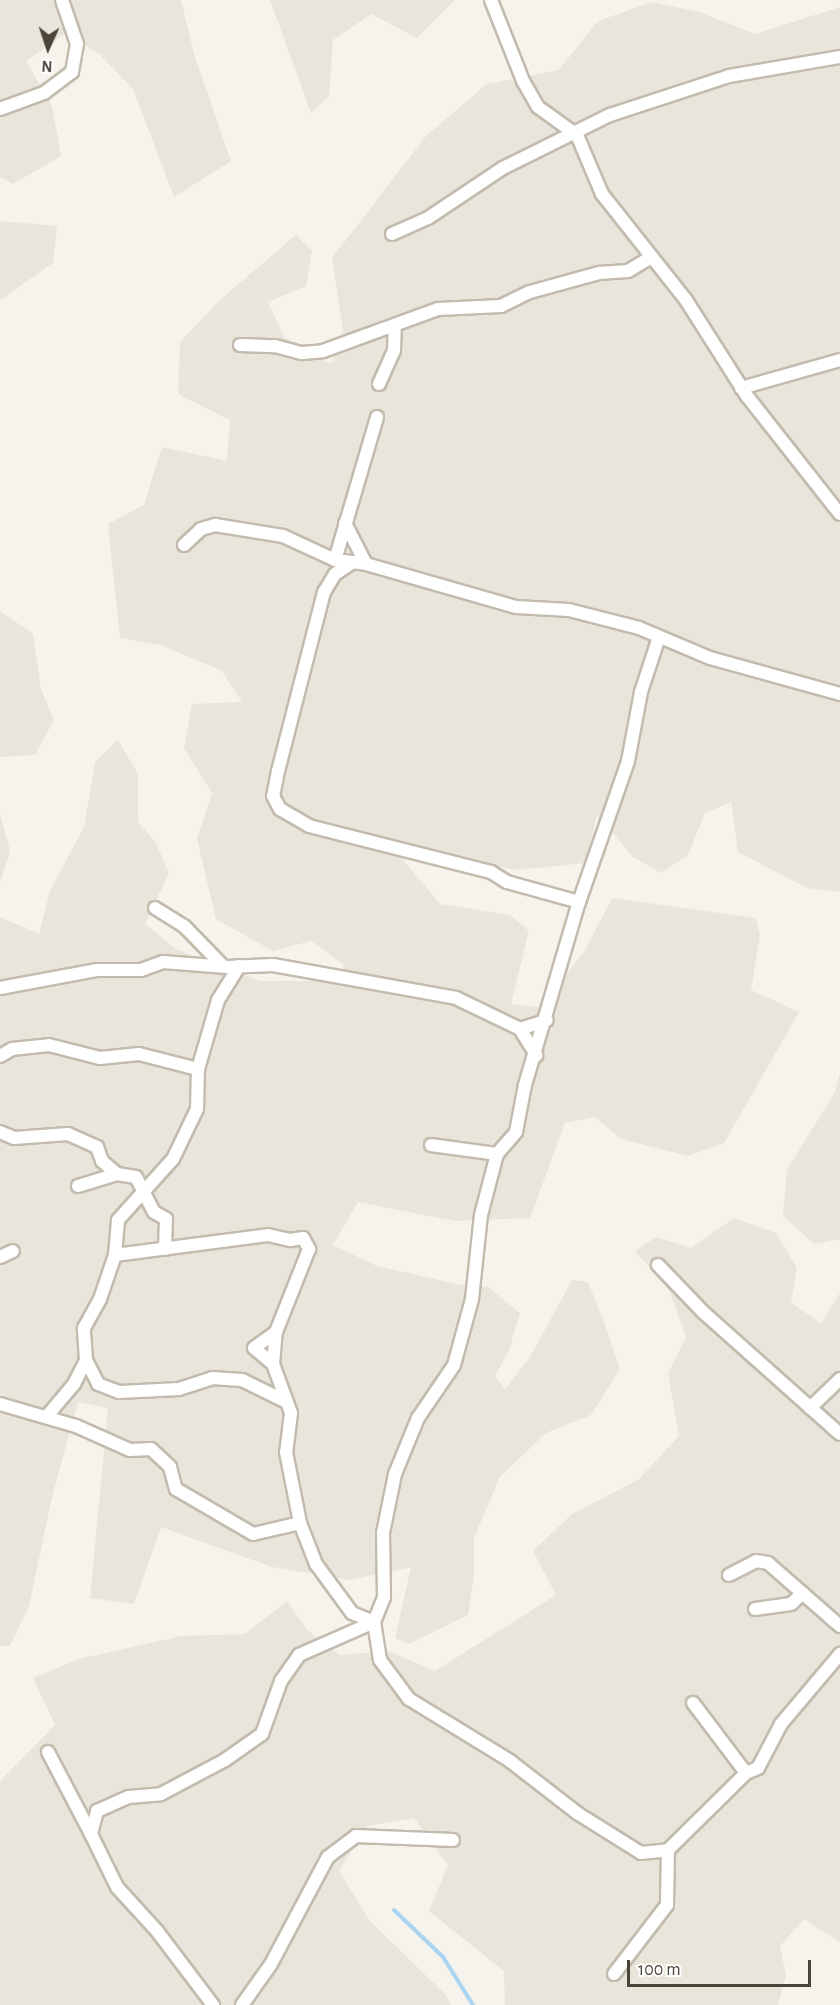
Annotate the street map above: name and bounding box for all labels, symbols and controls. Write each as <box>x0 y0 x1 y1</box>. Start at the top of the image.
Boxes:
north arrow <box>18 18 78 78</box>
text: N <box>41 58 53 74</box>
scale bar <box>630 1948 814 1986</box>
text: 100 m <box>638 1961 681 1979</box>

